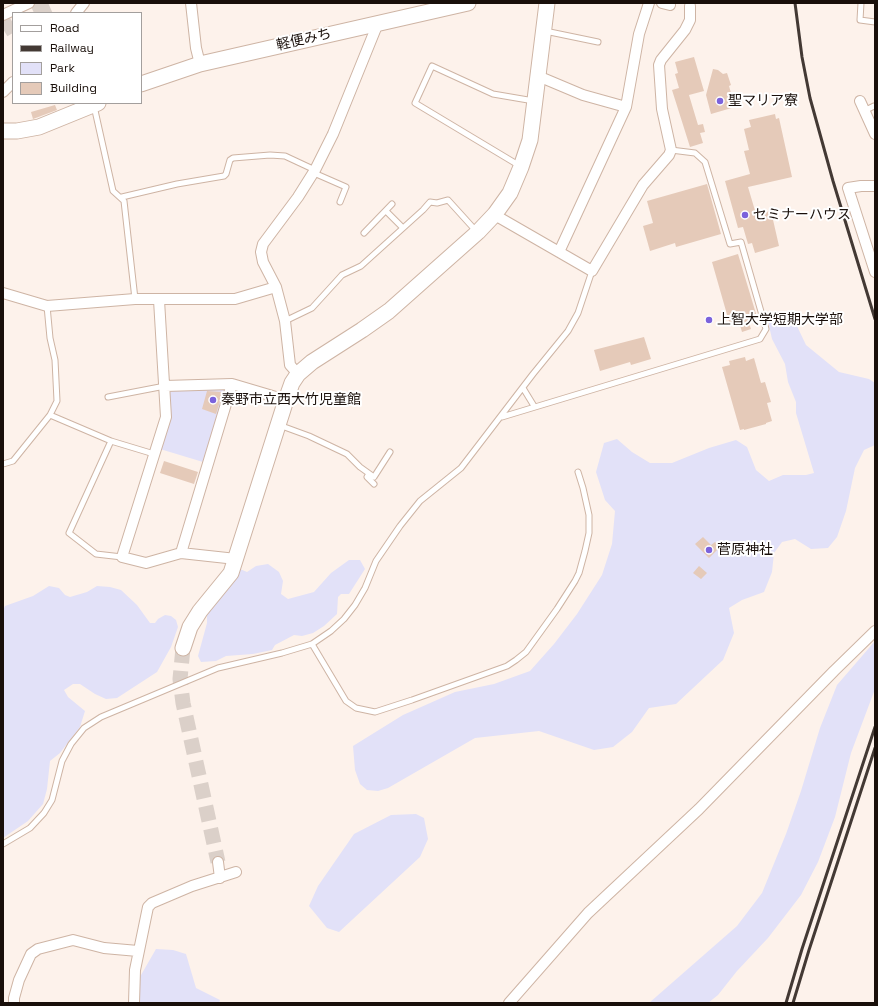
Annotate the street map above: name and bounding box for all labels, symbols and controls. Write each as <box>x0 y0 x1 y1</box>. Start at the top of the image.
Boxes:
legend <box>12 12 142 104</box>
text: Road <box>50 20 79 36</box>
street label: 軽便みち <box>275 26 333 54</box>
text: Railway <box>50 40 94 56</box>
text: Park <box>50 60 75 76</box>
text: Building <box>50 80 97 96</box>
place label: 聖マリア寮 <box>728 93 798 109</box>
marker: 聖マリア寮 <box>715 96 725 106</box>
place label: セミナーハウス <box>753 207 851 223</box>
marker: セミナーハウス <box>740 210 750 220</box>
place label: 上智大学短期大学部 <box>717 312 843 328</box>
marker: 上智大学短期大学部 <box>704 315 714 325</box>
place label: 秦野市立西大竹児童館 <box>221 392 361 408</box>
marker: 秦野市立西大竹児童館 <box>208 395 218 405</box>
place label: 菅原神社 <box>717 542 773 558</box>
marker: 菅原神社 <box>704 545 714 555</box>

